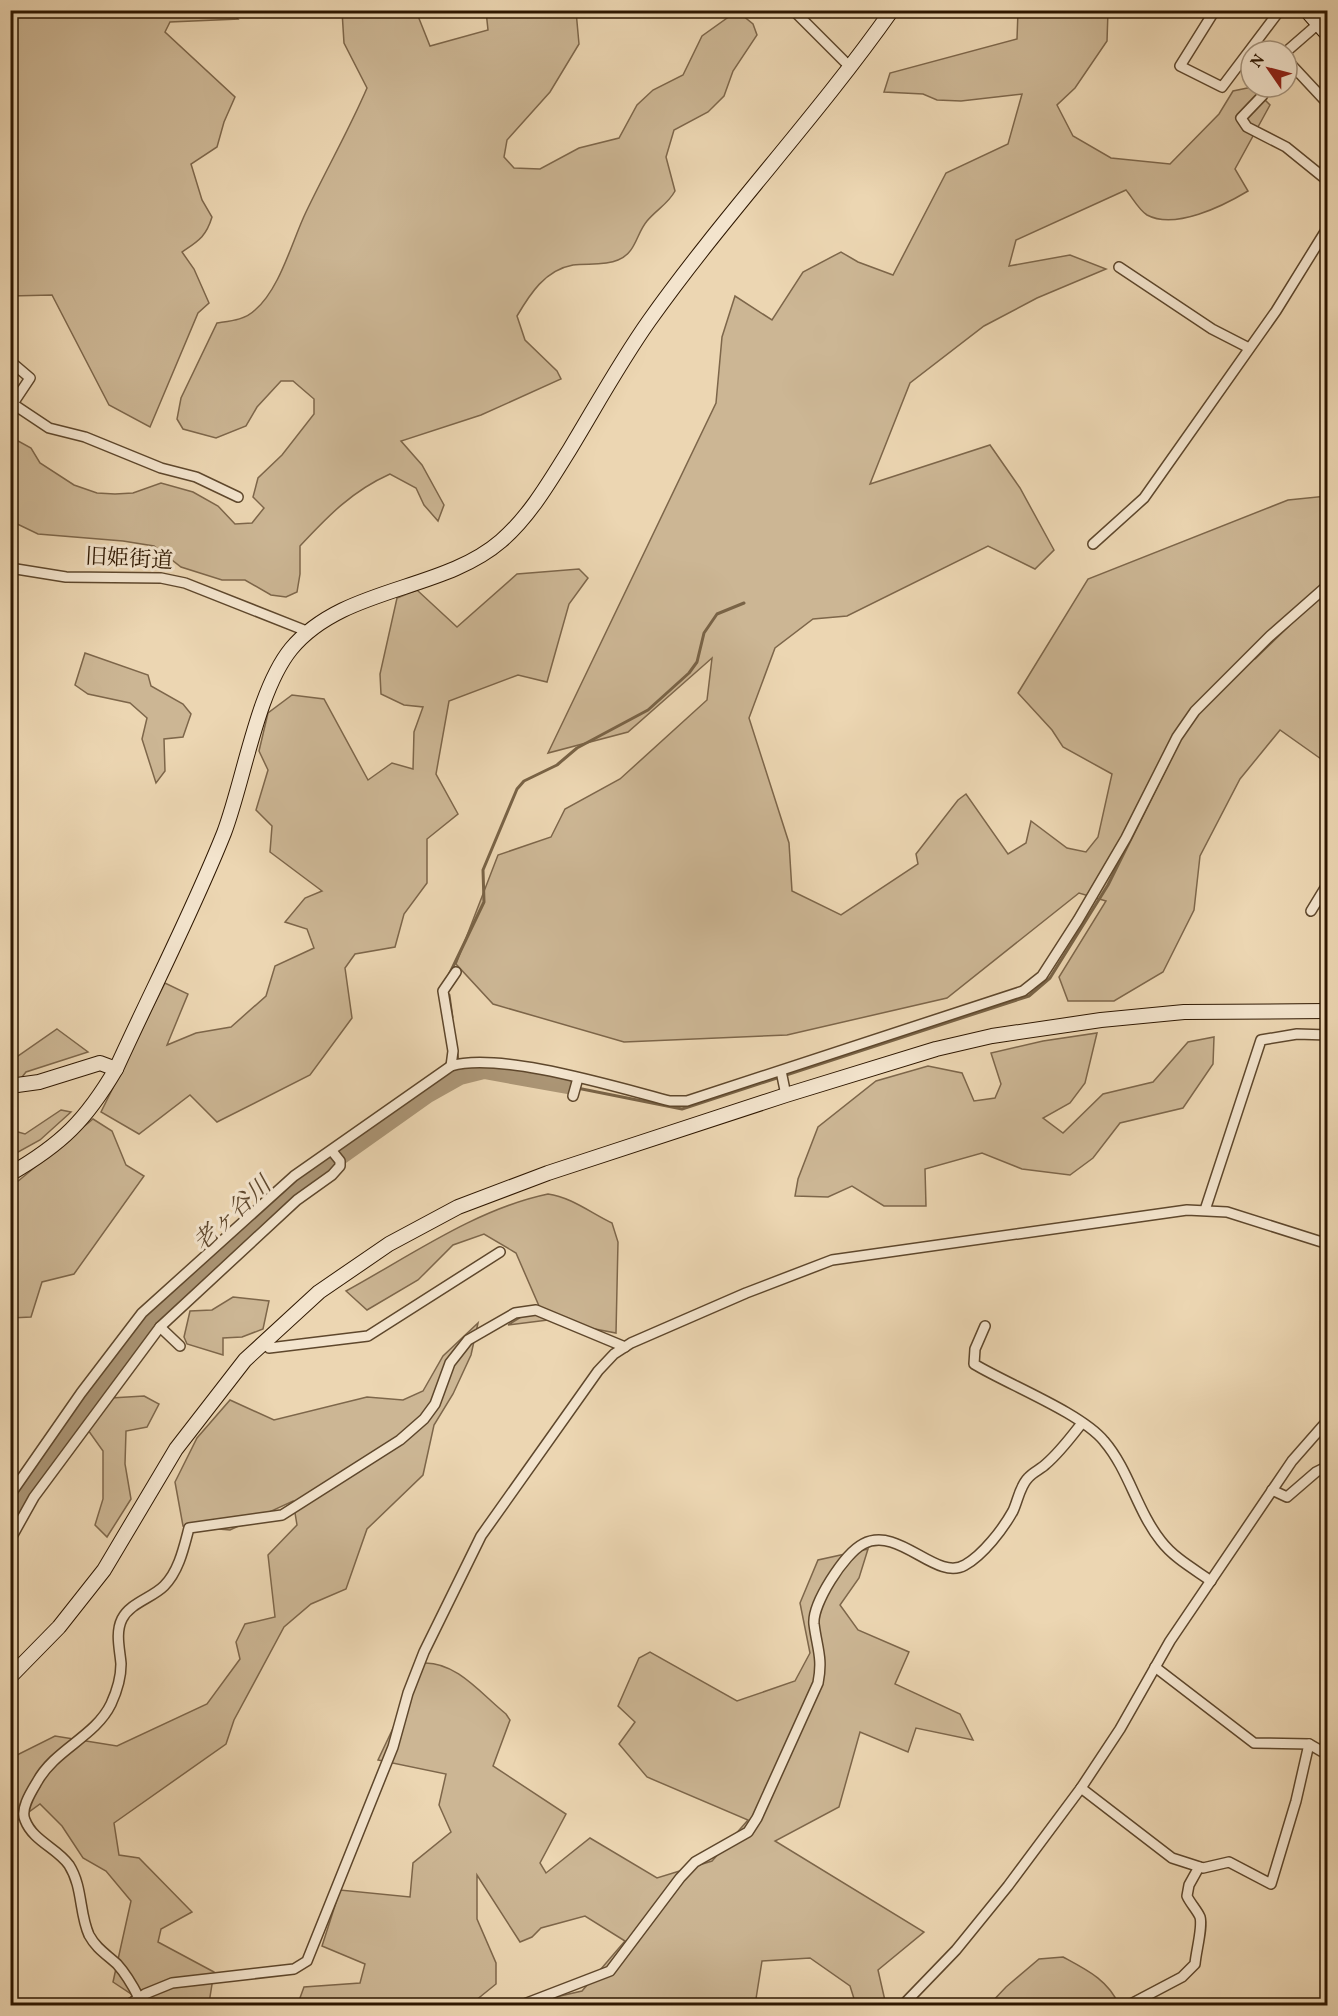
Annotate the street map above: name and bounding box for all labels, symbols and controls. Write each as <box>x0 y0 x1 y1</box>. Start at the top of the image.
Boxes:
north arrow <box>1239 39 1299 99</box>
text: N <box>1246 50 1271 73</box>
street label: 旧姫街道 <box>84 542 174 578</box>
water label: 老ヶ谷川 <box>186 1168 282 1260</box>

